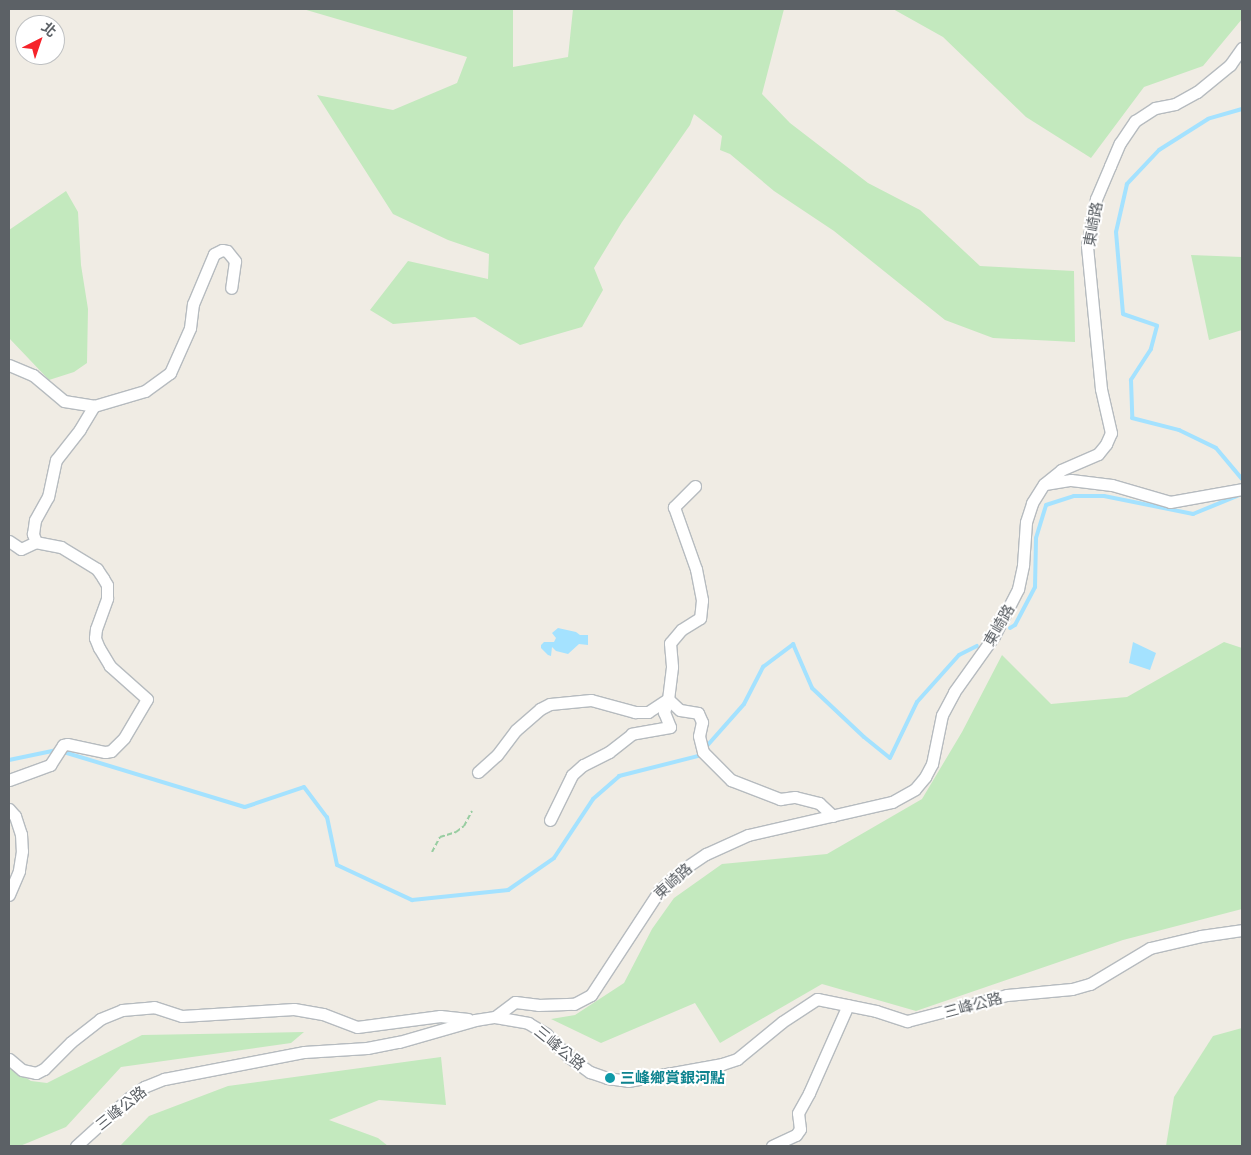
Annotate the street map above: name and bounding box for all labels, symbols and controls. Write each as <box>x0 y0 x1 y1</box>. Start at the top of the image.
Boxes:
north arrow <box>15 15 65 65</box>
text: 北 <box>38 17 61 41</box>
street label: 東崎路 <box>1080 200 1106 248</box>
street label: 東崎路 <box>980 601 1018 649</box>
street label: 東崎路 <box>650 859 696 903</box>
street label: 三峰公路 <box>942 989 1004 1021</box>
street label: 三峰公路 <box>531 1022 589 1074</box>
place label: 三峰鄉賞銀河點 <box>620 1069 725 1087</box>
marker: 三峰鄉賞銀河點 <box>604 1072 616 1084</box>
street label: 三峰公路 <box>92 1082 150 1134</box>

